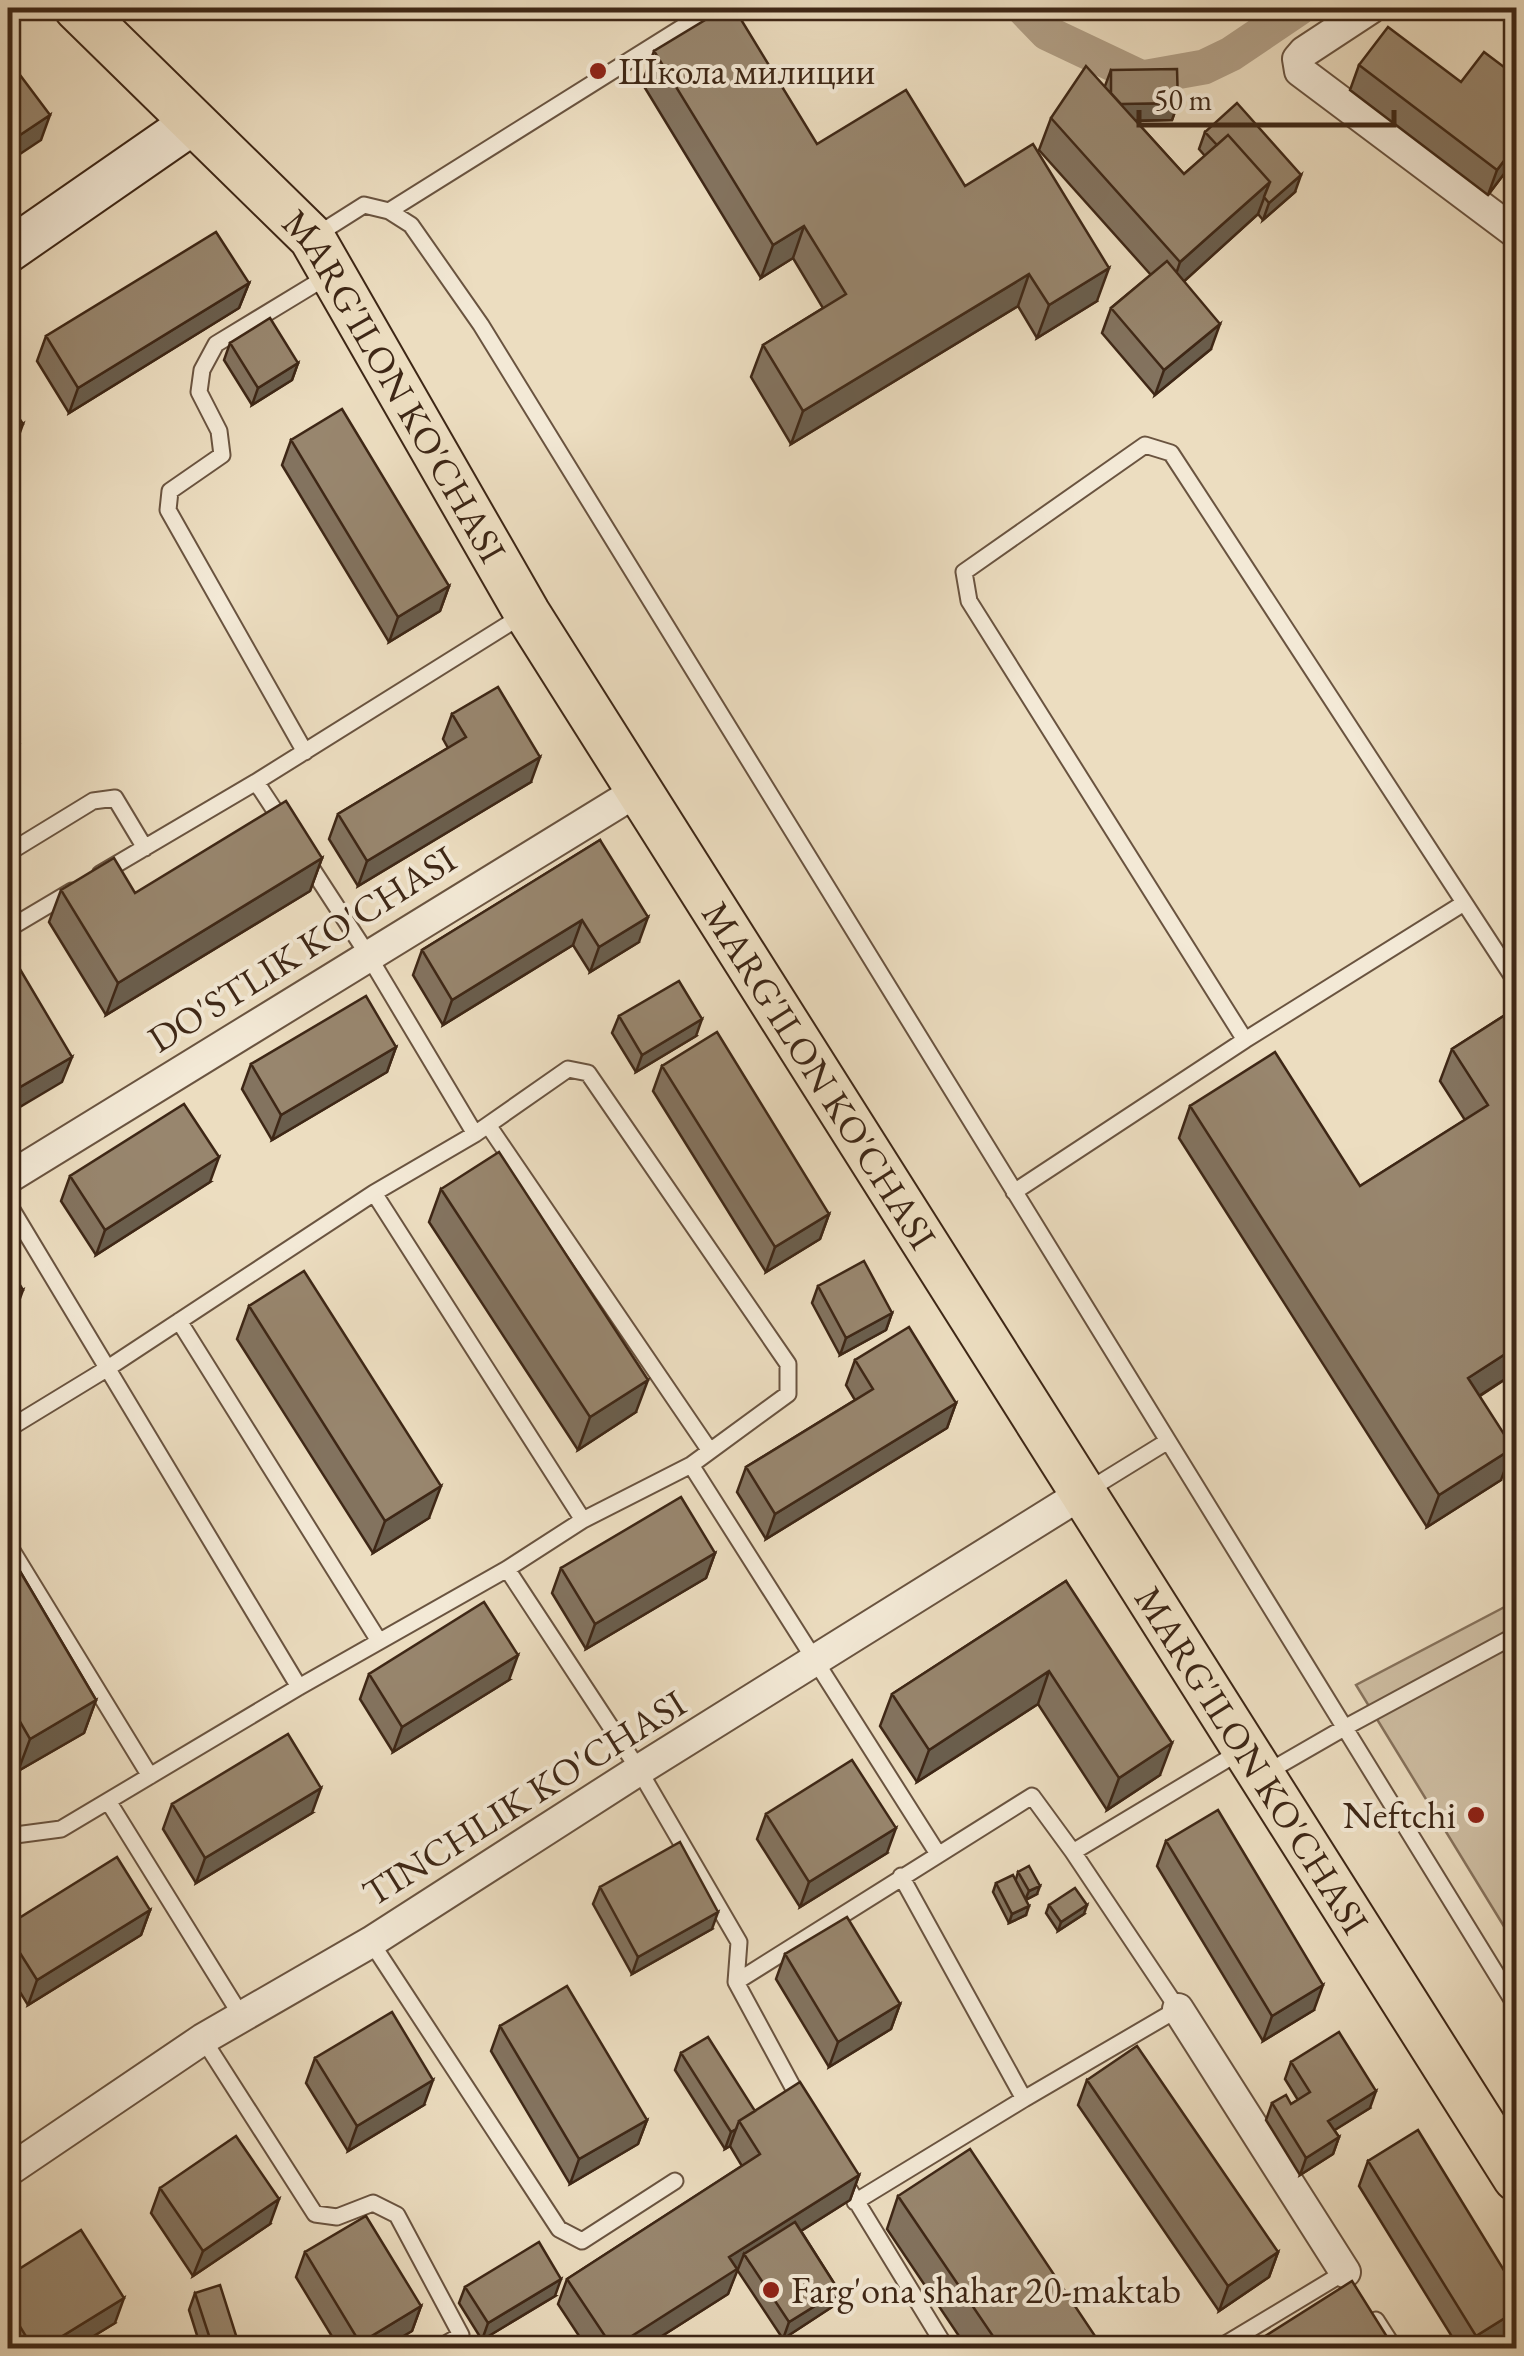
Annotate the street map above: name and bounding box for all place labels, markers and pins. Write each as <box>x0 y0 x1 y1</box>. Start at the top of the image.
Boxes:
place label: Школа милиции <box>618 46 875 95</box>
marker: Школа милиции <box>587 60 609 82</box>
place label: Neftchi <box>1343 1790 1456 1839</box>
marker: Neftchi <box>1465 1804 1487 1826</box>
place label: Farg'ona shahar 20-maktab <box>791 2265 1181 2314</box>
marker: Farg'ona shahar 20-maktab <box>760 2279 782 2301</box>

